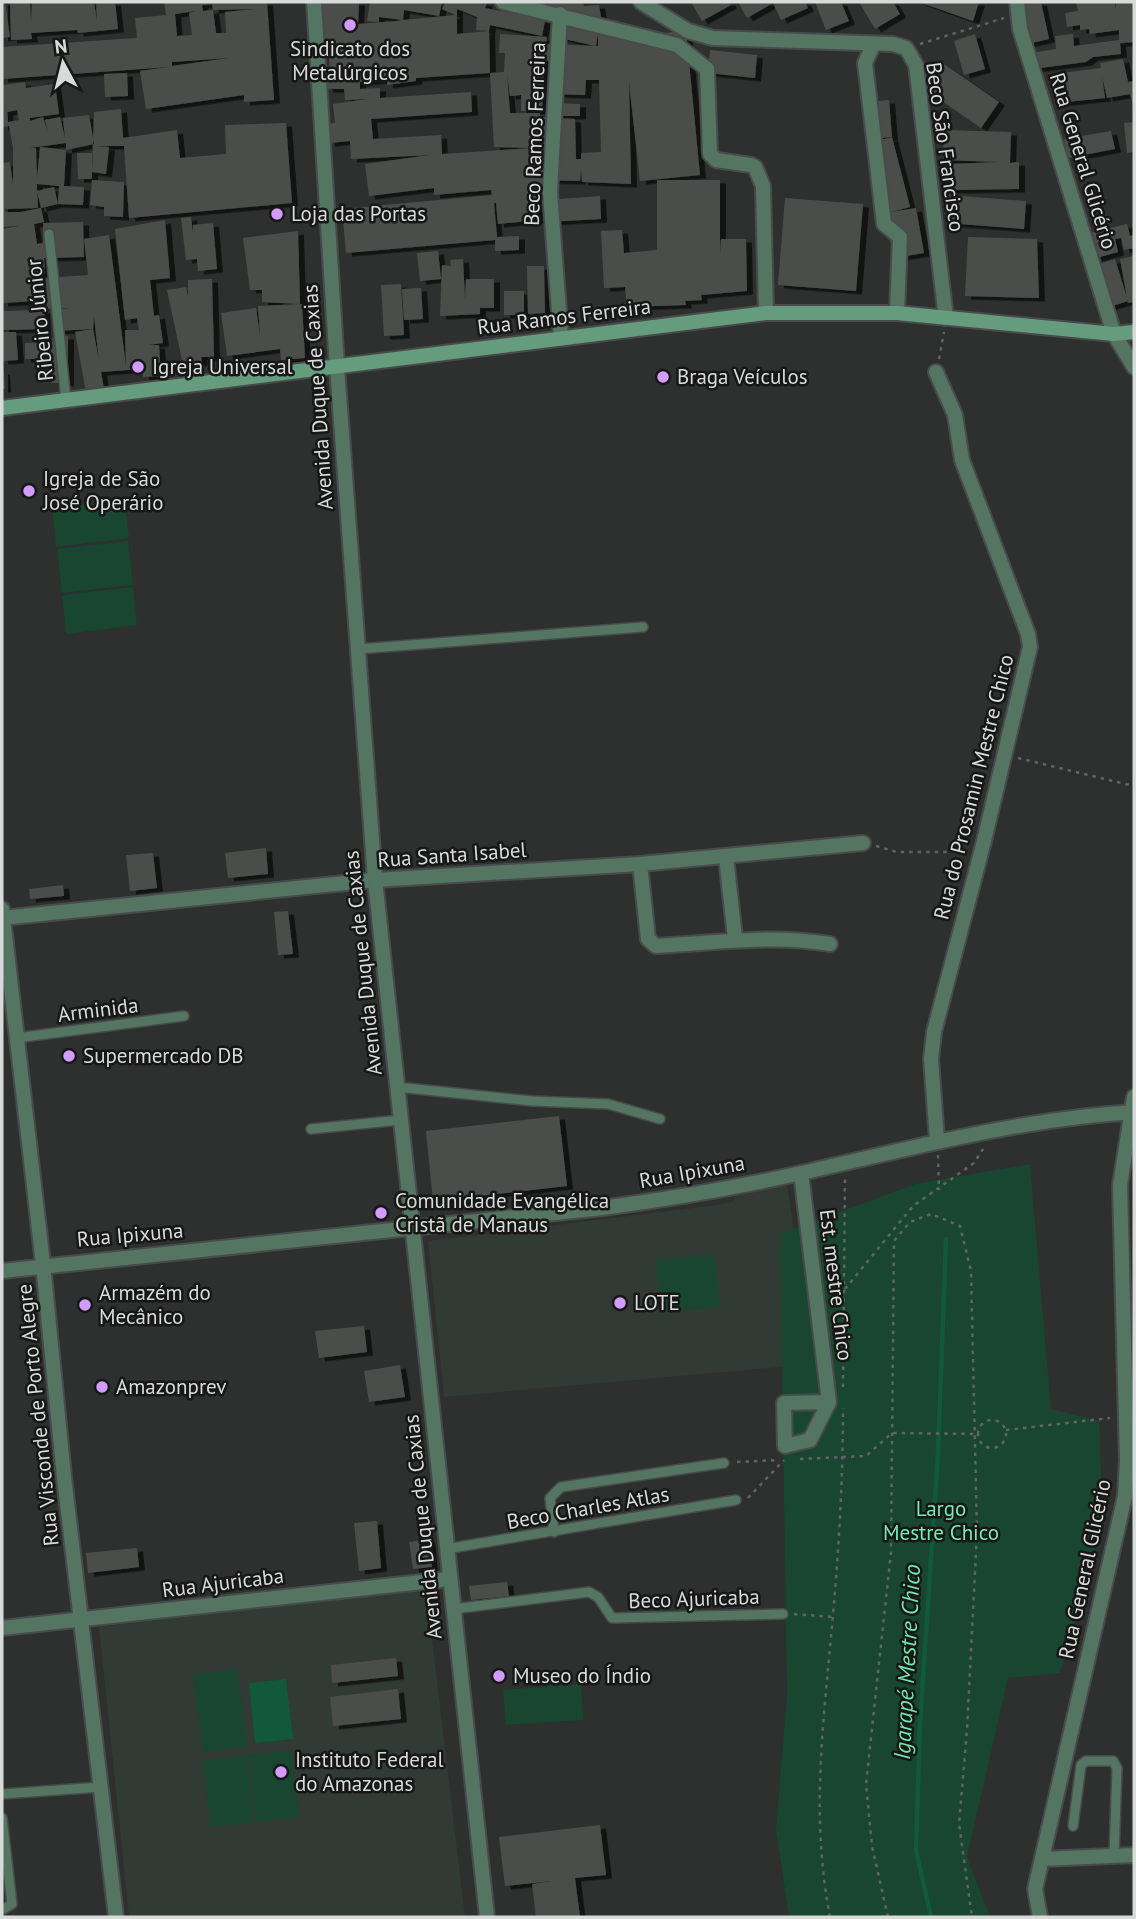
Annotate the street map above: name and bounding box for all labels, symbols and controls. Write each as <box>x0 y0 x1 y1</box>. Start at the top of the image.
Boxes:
marker: Sindicato dos Metalúrgicos <box>342 17 358 33</box>
north arrow <box>28 28 98 98</box>
text: N <box>53 33 69 59</box>
place label: Sindicato dos Metalúrgicos <box>290 35 410 86</box>
street label: Beco Ramos Ferreira <box>518 42 551 226</box>
street label: Beco São Francisco <box>920 60 971 234</box>
street label: Rua General Glicério <box>1044 69 1123 252</box>
place label: Loja das Portas <box>291 200 426 227</box>
marker: Loja das Portas <box>269 206 285 222</box>
street label: Ribeiro Júnior <box>20 258 59 382</box>
street label: Avenida Duque de Caxias <box>296 283 339 511</box>
street label: Rua Ramos Ferreira <box>476 292 652 341</box>
place label: Igreja Universal <box>152 353 293 380</box>
marker: Igreja Universal <box>130 359 146 375</box>
place label: Braga Veículos <box>677 363 808 390</box>
marker: Braga Veículos <box>655 369 671 385</box>
place label: Igreja de São José Operário <box>42 465 163 516</box>
marker: Igreja de São José Operário <box>21 483 37 499</box>
street label: Rua do Prosamin Mestre Chico <box>927 652 1020 922</box>
street label: Rua Santa Isabel <box>377 836 527 873</box>
street label: Avenida Duque de Caxias <box>337 849 388 1077</box>
street label: Arminida <box>56 991 140 1028</box>
place label: Supermercado DB <box>83 1042 244 1069</box>
marker: Supermercado DB <box>61 1048 77 1064</box>
street label: Rua Ipixuna <box>637 1149 747 1194</box>
place label: Comunidade Evangélica Cristã de Manaus <box>395 1187 609 1238</box>
marker: Comunidade Evangélica Cristã de Manaus <box>373 1205 389 1221</box>
street label: Est. mestre Chico <box>814 1208 859 1362</box>
street label: Rua Ipixuna <box>76 1216 184 1253</box>
place label: Armazém do Mecânico <box>99 1279 211 1330</box>
street label: Rua Visconde de Porto Alegre <box>10 1283 65 1547</box>
place label: LOTE <box>634 1289 680 1316</box>
marker: LOTE <box>612 1295 628 1311</box>
marker: Armazém do Mecânico <box>77 1297 93 1313</box>
place label: Amazonprev <box>116 1373 226 1400</box>
marker: Amazonprev <box>94 1379 110 1395</box>
street label: Avenida Duque de Caxias <box>397 1413 448 1641</box>
street label: Rua General Glicério <box>1052 1477 1117 1661</box>
street label: Beco Charles Atlas <box>504 1480 671 1535</box>
park label: Largo Mestre Chico <box>883 1495 999 1546</box>
street label: Rua Ajuricaba <box>160 1562 285 1603</box>
water label: Igarapé Mestre Chico <box>887 1563 926 1761</box>
street label: Beco Ajuricaba <box>628 1583 760 1614</box>
place label: Museo do Índio <box>513 1662 651 1689</box>
marker: Museo do Índio <box>491 1668 507 1684</box>
place label: Instituto Federal do Amazonas <box>295 1746 444 1797</box>
marker: Instituto Federal do Amazonas <box>273 1764 289 1780</box>

